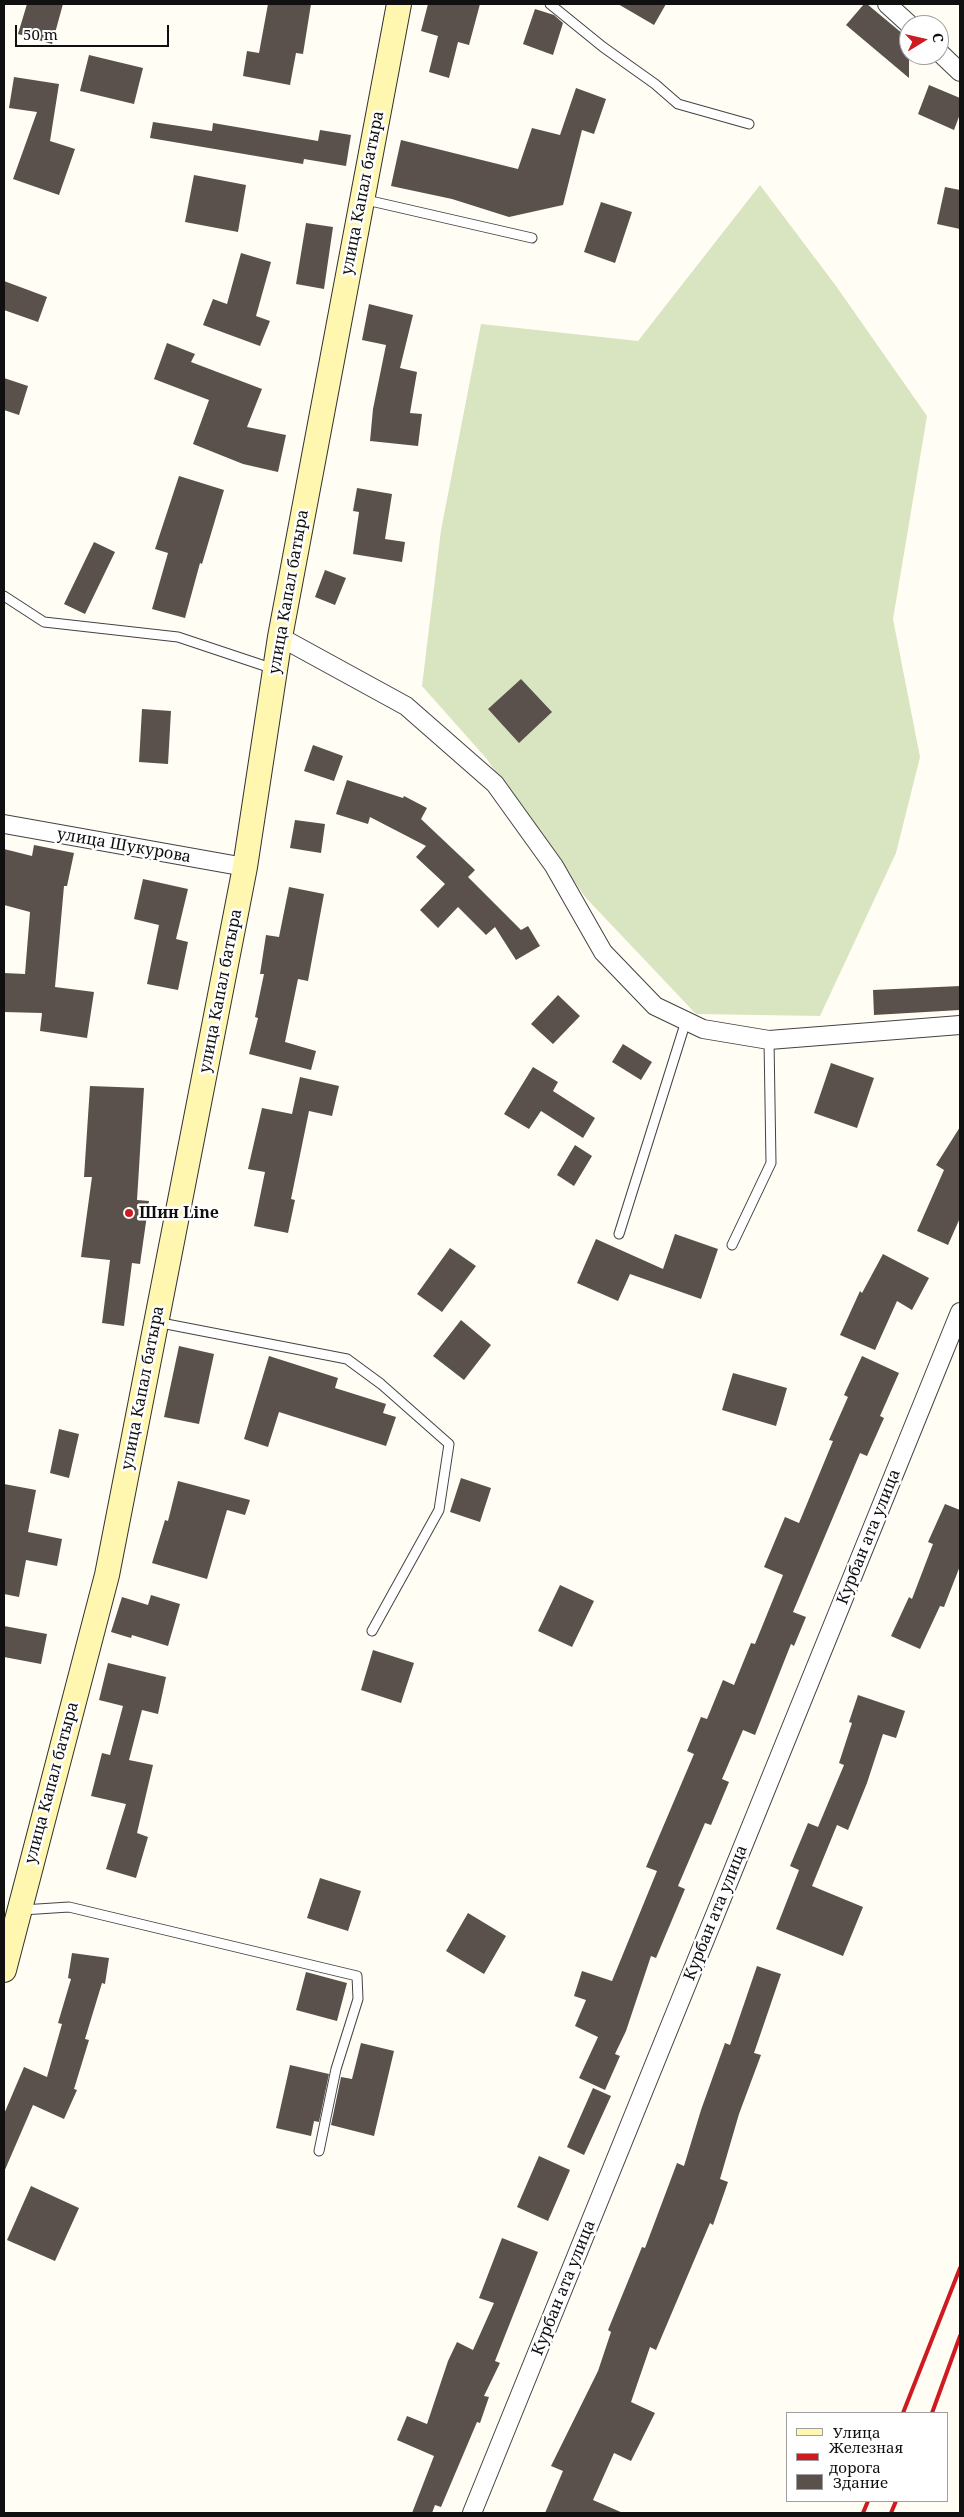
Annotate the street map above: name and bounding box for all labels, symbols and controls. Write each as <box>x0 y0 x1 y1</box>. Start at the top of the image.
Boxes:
scale bar <box>18 15 171 47</box>
north arrow <box>899 15 949 65</box>
text: 50 m <box>23 24 58 44</box>
text: С <box>928 32 948 44</box>
street label: улица Капал батыра <box>338 109 388 277</box>
street label: улица Капал батыра <box>265 508 313 676</box>
street label: улица Шукурова <box>55 825 193 867</box>
street label: улица Капал батыра <box>196 907 246 1075</box>
place label: Шин Line <box>139 1203 219 1223</box>
marker: Шин Line <box>123 1207 135 1219</box>
street label: улица Капал батыра <box>118 1304 168 1472</box>
street label: Курбан ата улица <box>833 1467 905 1607</box>
street label: улица Капал батыра <box>21 1700 83 1866</box>
street label: Курбан ата улица <box>680 1843 752 1983</box>
street label: Курбан ата улица <box>528 2218 600 2358</box>
legend <box>786 2412 949 2502</box>
text: Улица <box>833 2422 881 2442</box>
text: Железная дорога <box>829 2437 903 2477</box>
text: Здание <box>833 2472 888 2492</box>

